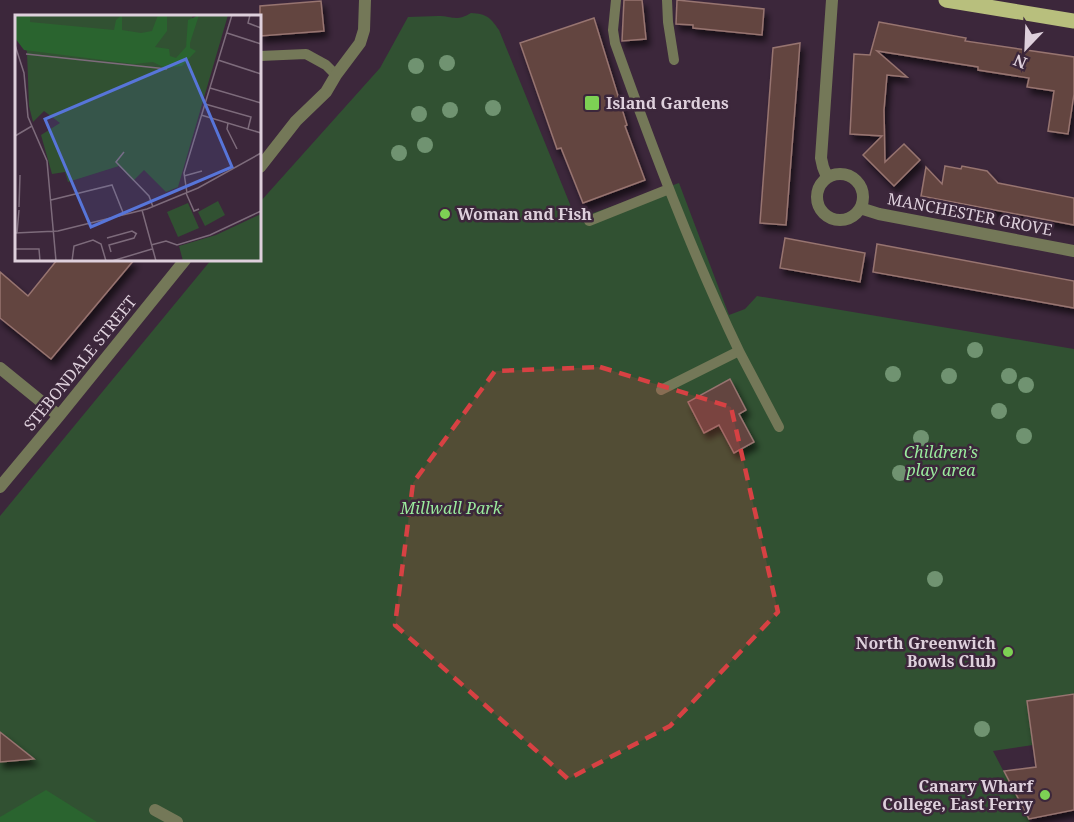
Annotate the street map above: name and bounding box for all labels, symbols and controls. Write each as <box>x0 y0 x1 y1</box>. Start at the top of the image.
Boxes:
inset map <box>15 15 261 261</box>
north arrow <box>996 18 1056 78</box>
text: N <box>1010 49 1030 74</box>
place label: Island Gardens <box>606 92 729 114</box>
marker: Island Gardens <box>583 94 601 112</box>
street label: MANCHESTER GROVE <box>886 187 1054 241</box>
place label: Woman and Fish <box>457 203 592 225</box>
marker: Woman and Fish <box>438 207 452 221</box>
street label: STEBONDALE STREET <box>19 291 141 435</box>
park label: Children’s play area <box>904 441 978 481</box>
park label: Millwall Park <box>399 497 503 519</box>
place label: North Greenwich Bowls Club <box>856 632 996 672</box>
marker: North Greenwich Bowls Club <box>1001 645 1015 659</box>
place label: Canary Wharf College, East Ferry <box>882 775 1034 815</box>
marker: Canary Wharf College, East Ferry <box>1038 788 1052 802</box>

